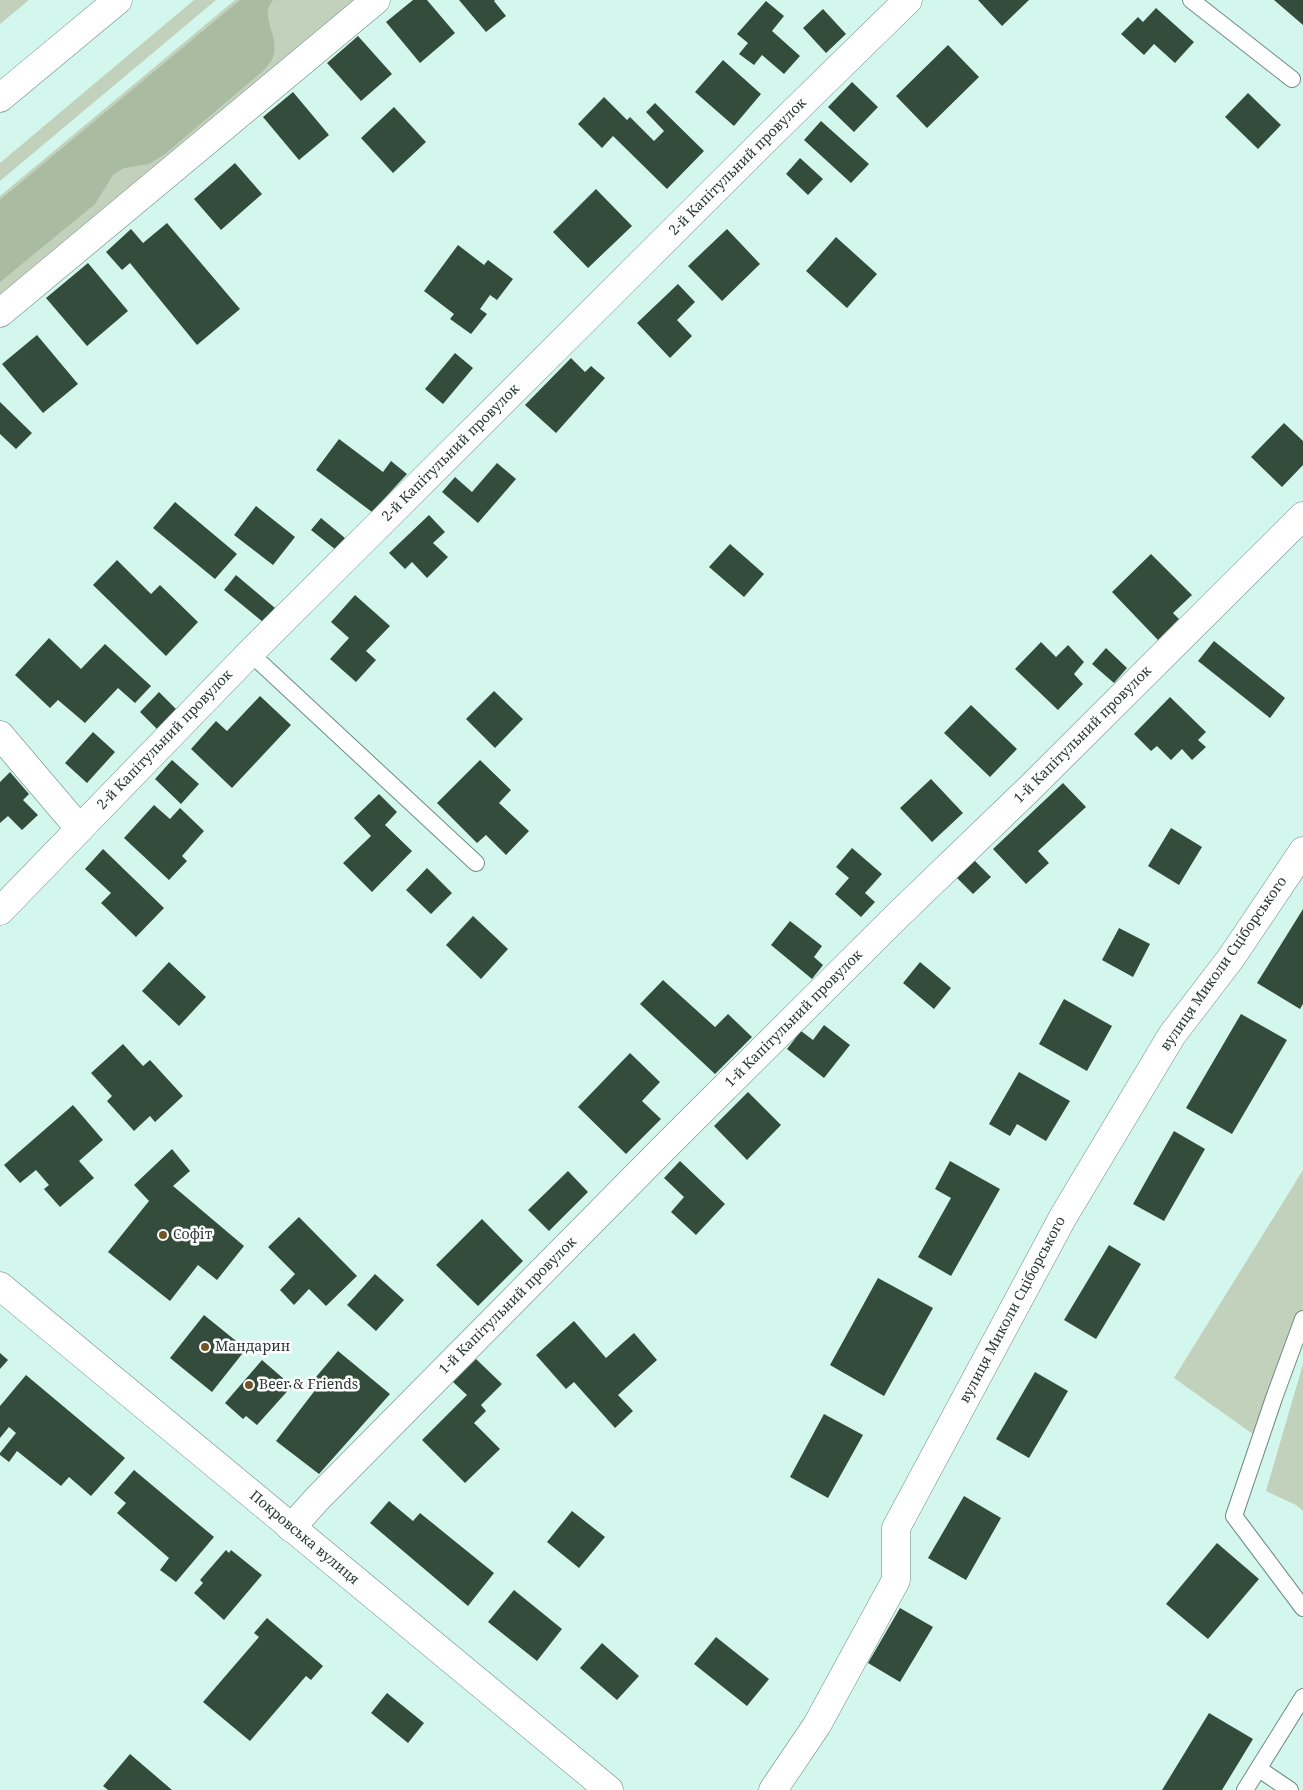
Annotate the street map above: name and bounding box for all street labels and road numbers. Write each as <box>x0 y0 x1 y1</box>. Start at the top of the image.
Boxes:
street label: 2-й Капітульний провулок <box>666 95 810 239</box>
street label: 2-й Капітульний провулок <box>379 381 523 525</box>
street label: 1-й Капітульний провулок <box>1011 663 1155 807</box>
street label: 2-й Капітульний провулок <box>94 667 236 813</box>
street label: вулиця Миколи Сціборського <box>1157 874 1291 1054</box>
street label: 1-й Капітульний провулок <box>722 947 866 1091</box>
street label: вулиця Миколи Сціборського <box>957 1214 1069 1406</box>
street label: 1-й Капітульний провулок <box>436 1234 580 1378</box>
street label: Покровська вулиця <box>246 1487 362 1589</box>

